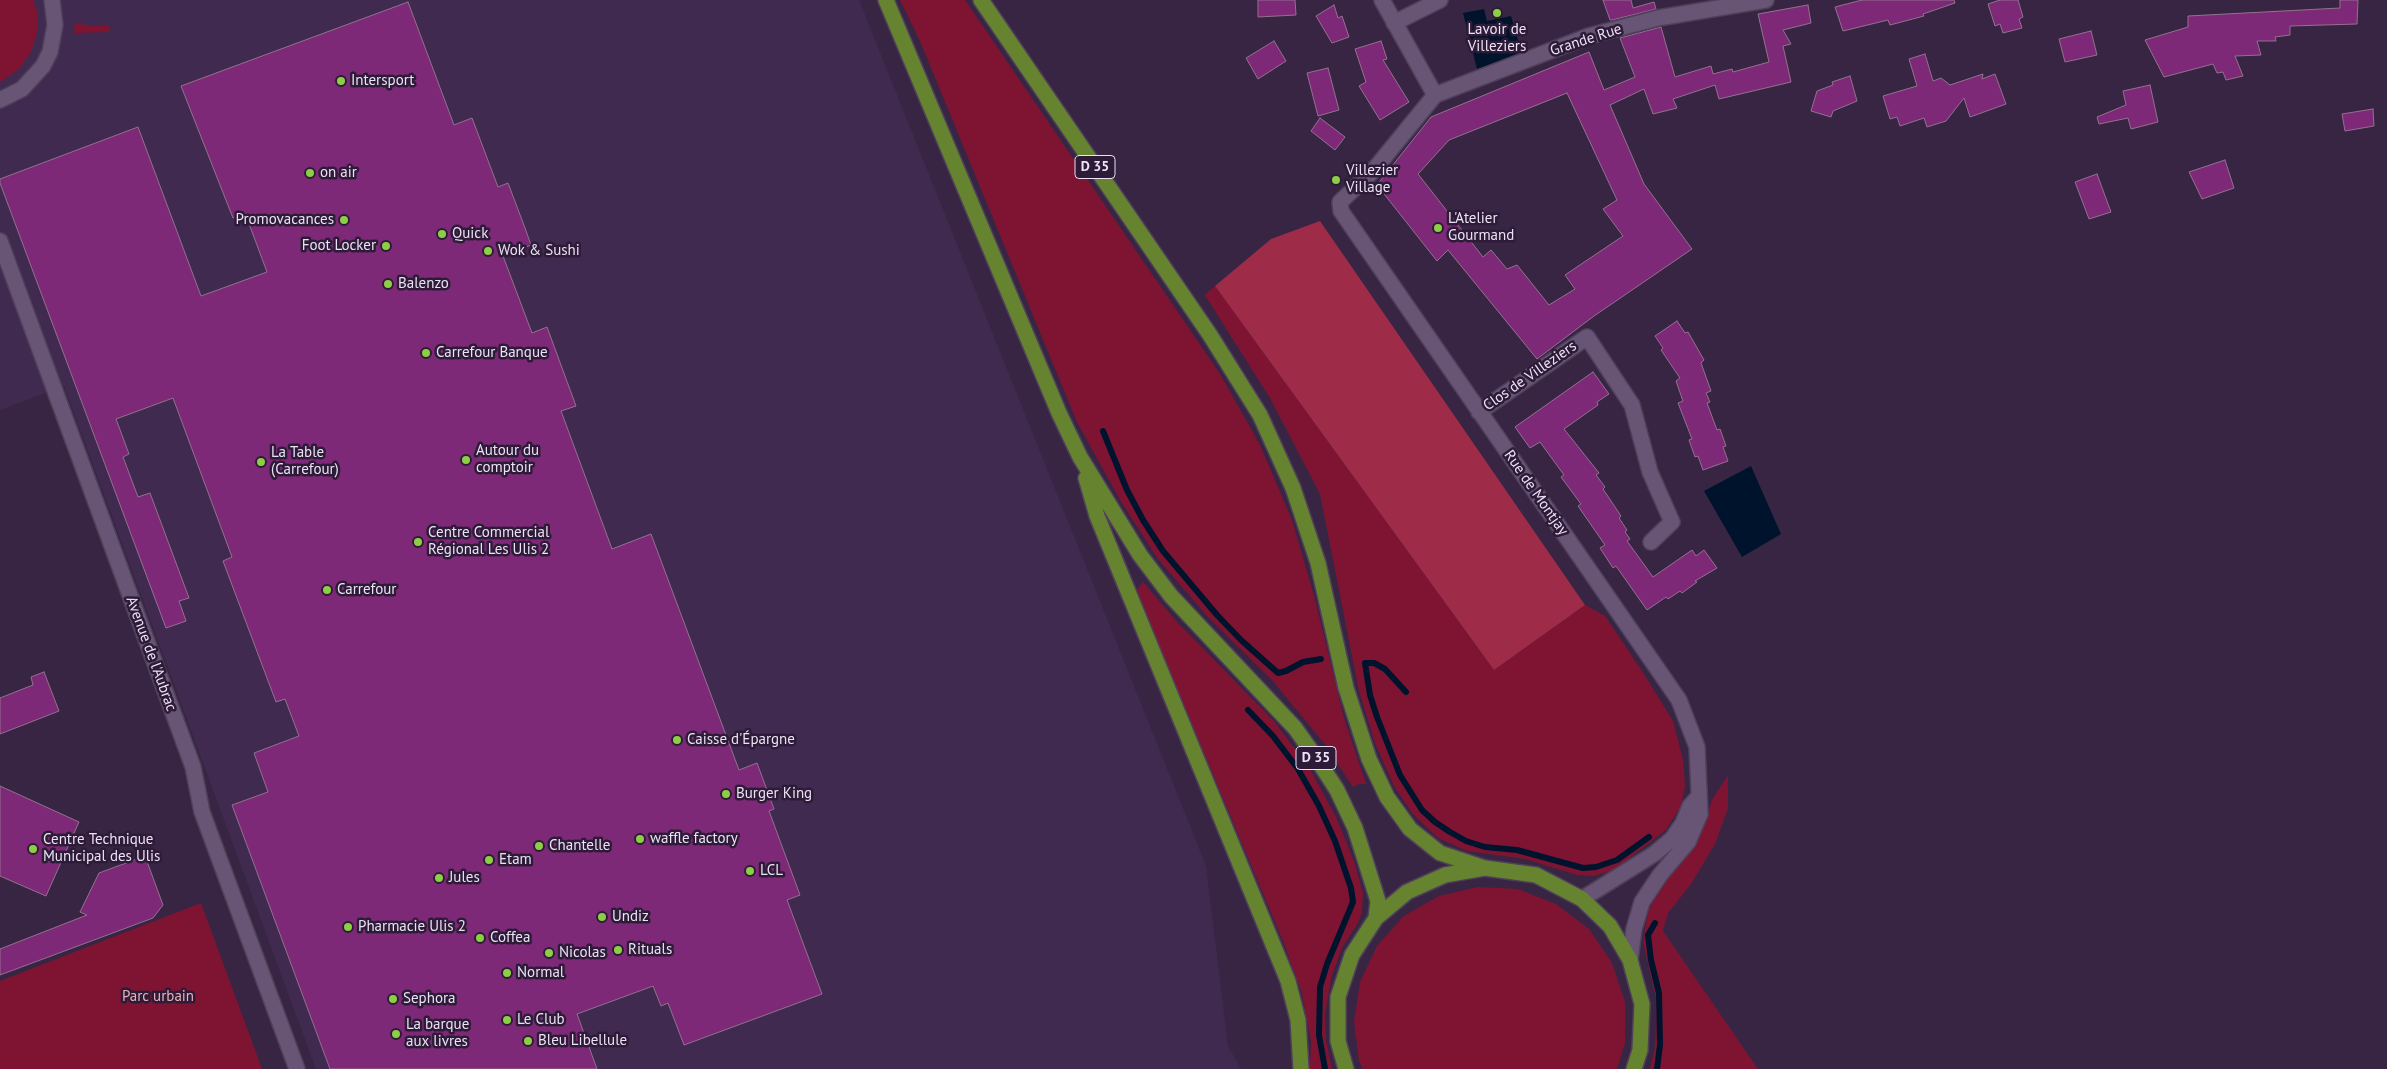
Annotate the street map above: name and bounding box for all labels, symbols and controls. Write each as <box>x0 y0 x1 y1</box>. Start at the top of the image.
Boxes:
marker: Lavoir de Villeziers <box>1491 7 1503 19</box>
street label: Grande Rue <box>1548 20 1624 60</box>
place label: Lavoir de Villeziers <box>1468 21 1526 56</box>
place label: Intersport <box>351 72 414 90</box>
marker: Intersport <box>335 75 347 87</box>
road number: D 35 <box>1075 156 1115 178</box>
place label: Villezier Village <box>1346 162 1398 197</box>
place label: on air <box>320 164 357 182</box>
marker: on air <box>304 167 316 179</box>
marker: Villezier Village <box>1330 174 1342 186</box>
place label: L'Atelier Gourmand <box>1448 210 1514 245</box>
place label: Promovacances <box>236 211 334 229</box>
marker: Promovacances <box>338 214 350 226</box>
marker: L'Atelier Gourmand <box>1432 222 1444 234</box>
place label: Quick <box>452 225 488 243</box>
marker: Quick <box>436 228 448 240</box>
place label: Foot Locker <box>302 237 376 255</box>
marker: Foot Locker <box>380 240 392 252</box>
place label: Wok & Sushi <box>498 242 580 260</box>
marker: Wok & Sushi <box>482 245 494 257</box>
place label: Balenzo <box>398 275 449 293</box>
marker: Balenzo <box>382 278 394 290</box>
street label: Clos de Villeziers <box>1480 337 1580 415</box>
place label: Carrefour Banque <box>436 344 548 362</box>
marker: Carrefour Banque <box>420 347 432 359</box>
place label: Autour du comptoir <box>476 442 539 477</box>
place label: La Table (Carrefour) <box>271 444 339 479</box>
street label: Rue de Montjay <box>1500 447 1572 539</box>
marker: Autour du comptoir <box>460 454 472 466</box>
marker: La Table (Carrefour) <box>255 456 267 468</box>
place label: Centre Commercial Régional Les Ulis 2 <box>428 524 549 559</box>
marker: Centre Commercial Régional Les Ulis 2 <box>412 536 424 548</box>
place label: Carrefour <box>337 581 396 599</box>
marker: Carrefour <box>321 584 333 596</box>
street label: Avenue de l'Aubrac <box>122 594 180 714</box>
place label: Caisse d'Épargne <box>687 731 795 749</box>
marker: Caisse d'Épargne <box>671 734 683 746</box>
road number: D 35 <box>1296 746 1336 770</box>
place label: Burger King <box>736 785 812 803</box>
marker: Burger King <box>720 788 732 800</box>
place label: waffle factory <box>650 830 738 848</box>
place label: Centre Technique Municipal des Ulis <box>43 831 160 866</box>
marker: waffle factory <box>634 833 646 845</box>
place label: Chantelle <box>549 837 610 855</box>
marker: Chantelle <box>533 840 545 852</box>
marker: Centre Technique Municipal des Ulis <box>27 843 39 855</box>
place label: Etam <box>499 851 532 869</box>
marker: Etam <box>483 854 495 866</box>
place label: LCL <box>760 862 783 880</box>
marker: LCL <box>744 865 756 877</box>
place label: Jules <box>449 869 480 887</box>
marker: Jules <box>433 872 445 884</box>
place label: Undiz <box>612 908 649 926</box>
marker: Undiz <box>596 911 608 923</box>
place label: Pharmacie Ulis 2 <box>358 918 466 936</box>
marker: Pharmacie Ulis 2 <box>342 921 354 933</box>
place label: Coffea <box>490 929 530 947</box>
marker: Coffea <box>474 932 486 944</box>
place label: Rituals <box>628 941 672 959</box>
place label: Nicolas <box>559 944 606 962</box>
marker: Rituals <box>612 944 624 956</box>
marker: Nicolas <box>543 947 555 959</box>
place label: Normal <box>517 964 564 982</box>
marker: Normal <box>501 967 513 979</box>
park label: Parc urbain <box>122 988 194 1006</box>
place label: Sephora <box>403 990 455 1008</box>
marker: Sephora <box>387 993 399 1005</box>
place label: Le Club <box>517 1011 565 1029</box>
marker: Le Club <box>501 1014 513 1026</box>
place label: La barque aux livres <box>406 1016 469 1051</box>
marker: La barque aux livres <box>390 1028 402 1040</box>
place label: Bleu Libellule <box>538 1032 627 1050</box>
marker: Bleu Libellule <box>522 1035 534 1047</box>

